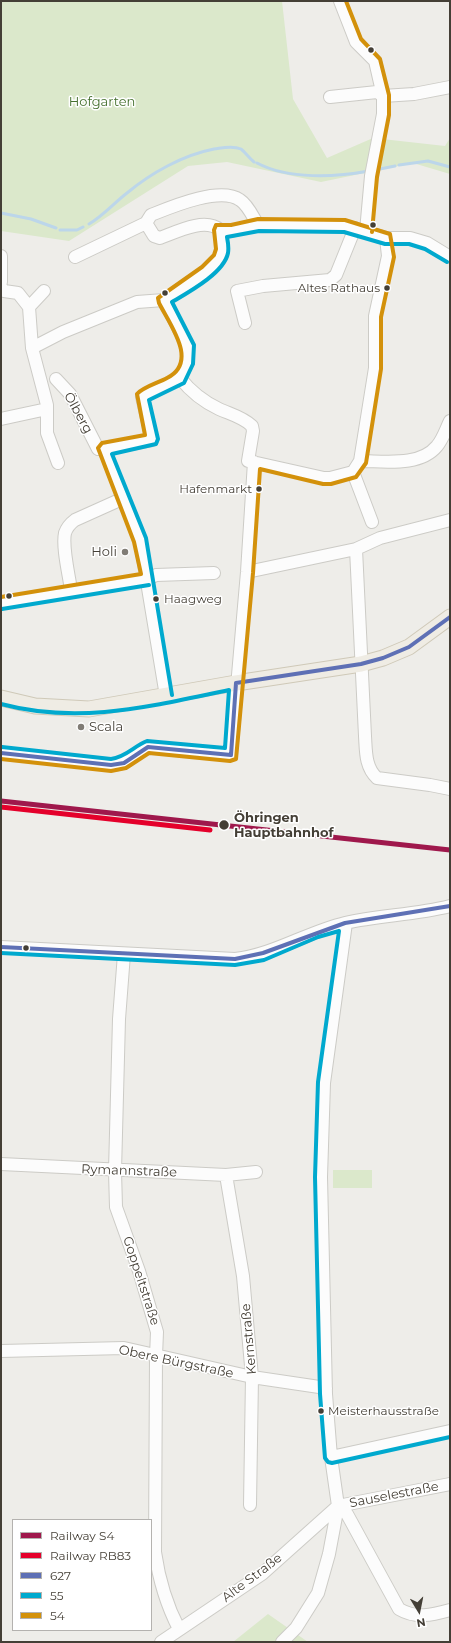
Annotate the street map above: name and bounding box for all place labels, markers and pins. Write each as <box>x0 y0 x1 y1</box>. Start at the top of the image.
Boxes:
unlabelled marker <box>366 45 376 55</box>
unlabelled marker <box>368 220 378 230</box>
place label: Altes Rathaus <box>298 281 380 295</box>
marker: Altes Rathaus <box>382 283 392 293</box>
unlabelled marker <box>160 288 170 298</box>
place label: Hafenmarkt <box>179 482 252 496</box>
marker: Hafenmarkt <box>254 484 264 494</box>
place label: Holi <box>91 544 117 560</box>
marker: Holi <box>120 547 130 557</box>
unlabelled marker <box>4 591 14 601</box>
place label: Haagweg <box>164 592 222 606</box>
marker: Haagweg <box>151 594 161 604</box>
place label: Scala <box>89 719 123 735</box>
marker: Scala <box>76 722 86 732</box>
place label: Öhringen Hauptbahnhof <box>234 810 333 841</box>
marker: Öhringen Hauptbahnhof <box>217 818 231 832</box>
unlabelled marker <box>21 943 31 953</box>
place label: Meisterhausstraße <box>328 1404 439 1418</box>
marker: Meisterhausstraße <box>316 1406 326 1416</box>

